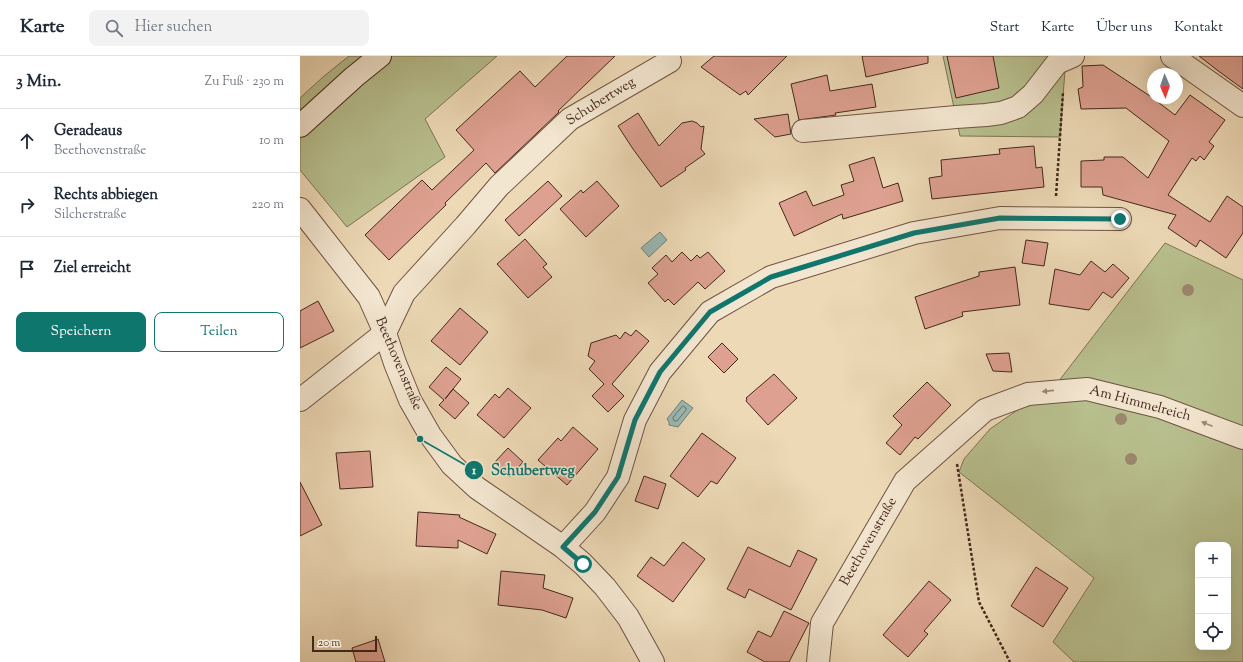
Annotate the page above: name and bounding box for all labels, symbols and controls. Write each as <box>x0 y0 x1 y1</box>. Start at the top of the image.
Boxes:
search box <box>89 10 369 46</box>
text: Karte <box>20 14 65 41</box>
icon: search <box>103 17 125 39</box>
text: Hier suchen <box>135 17 212 38</box>
text: Start <box>990 18 1019 38</box>
text: Karte <box>1041 18 1074 38</box>
text: Über uns <box>1096 18 1152 38</box>
text: Kontakt <box>1174 18 1223 38</box>
north arrow <box>1147 68 1183 104</box>
text: 3 Min. <box>16 70 61 94</box>
text: Zu Fuß · 230 m <box>205 73 284 91</box>
street label: Schubertweg <box>563 73 640 131</box>
text: Geradeaus <box>54 121 122 142</box>
icon: ahead <box>16 130 38 152</box>
text: 10 m <box>259 132 284 150</box>
text: Beethovenstraße <box>54 142 146 160</box>
text: Rechts abbiegen <box>54 185 158 206</box>
icon: right <box>16 194 38 216</box>
text: 220 m <box>251 196 284 214</box>
text: Silcherstraße <box>54 206 127 224</box>
route end <box>1111 210 1129 228</box>
icon: arrive <box>16 258 38 280</box>
text: Ziel erreicht <box>54 258 131 279</box>
button: Speichern <box>16 312 146 352</box>
button: Teilen <box>154 312 284 352</box>
street label: Beethovenstraße <box>369 314 427 414</box>
street label: Am Himmelreich <box>1087 381 1193 427</box>
one-way arrow <box>1042 388 1054 395</box>
one-way arrow <box>1200 420 1212 426</box>
callout: Schubertweg <box>464 456 583 483</box>
text: Schubertweg <box>491 461 576 482</box>
text: 1 <box>471 462 477 480</box>
street label: Beethovenstraße <box>835 494 903 590</box>
map controls <box>1195 542 1231 650</box>
button: + <box>1195 542 1231 578</box>
route start <box>574 555 592 573</box>
button: − <box>1195 578 1231 614</box>
button: locate <box>1195 614 1231 650</box>
scale bar <box>312 634 377 653</box>
text: 20 m <box>318 635 340 651</box>

